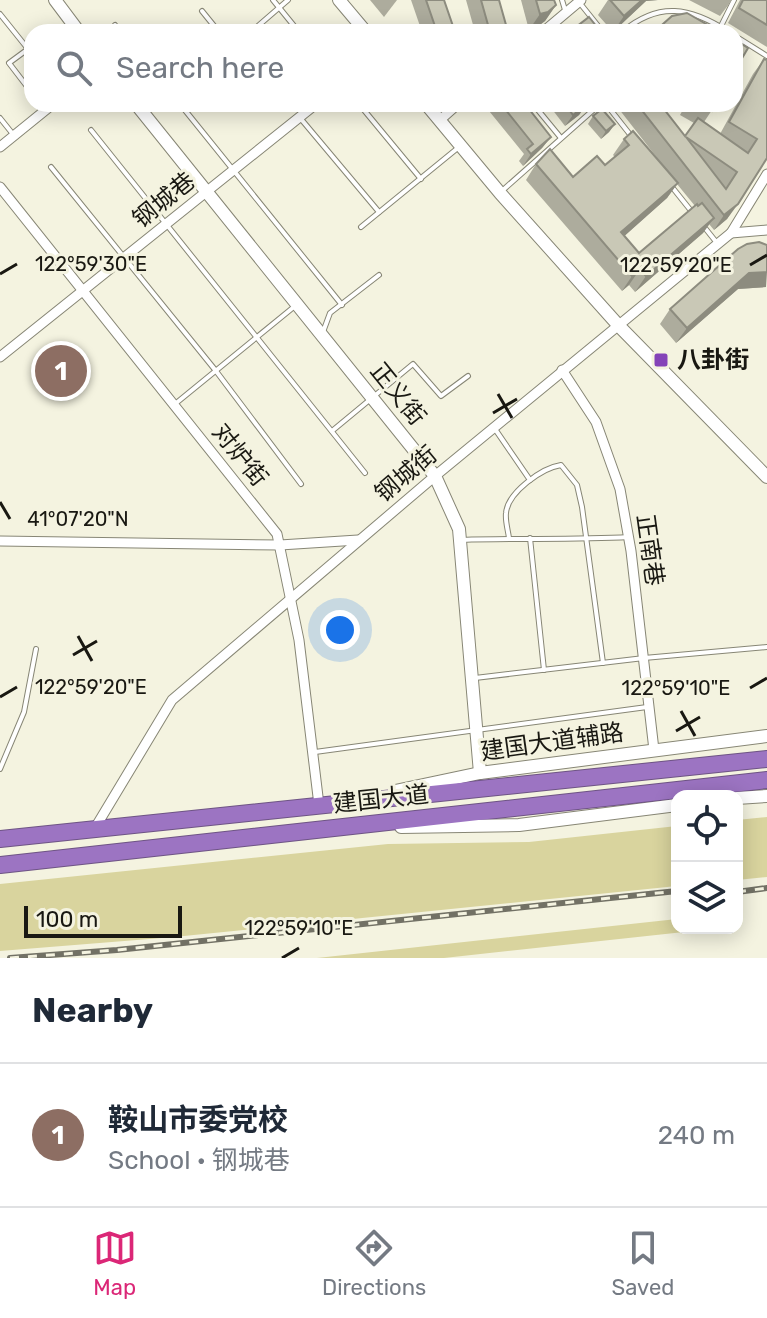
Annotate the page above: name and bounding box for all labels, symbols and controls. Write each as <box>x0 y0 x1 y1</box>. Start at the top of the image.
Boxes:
search box <box>24 24 743 112</box>
icon: search <box>52 46 96 90</box>
text: Search here <box>116 50 284 86</box>
street label: 钢城巷 <box>127 166 201 234</box>
text: 122°59'30"E <box>35 252 147 276</box>
text: 122°59'20"E <box>620 253 732 277</box>
pin: 1 <box>35 341 87 401</box>
place label: 八卦街 <box>677 346 749 374</box>
marker: 八卦街 <box>652 351 670 369</box>
street label: 正义街 <box>364 357 432 431</box>
street label: 对炉街 <box>206 418 274 492</box>
street label: 钢城街 <box>369 440 443 508</box>
text: 41°07'20"N <box>27 507 129 531</box>
street label: 正南巷 <box>631 512 669 588</box>
your location <box>320 610 360 650</box>
text: 122°59'20"E <box>35 675 147 699</box>
text: 122°59'10"E <box>622 676 730 700</box>
street label: 建国大道辅路 <box>479 718 625 766</box>
street label: 建国大道 <box>332 780 430 818</box>
map controls <box>671 790 743 934</box>
button: locate <box>671 790 743 862</box>
button: layers <box>671 862 743 934</box>
scale bar <box>24 902 182 938</box>
text: 100 m <box>36 906 98 933</box>
text: 122°59'10"E <box>245 916 353 940</box>
text: Nearby <box>32 990 153 1031</box>
text: 鞍山市委党校 <box>108 1102 288 1138</box>
text: 1 <box>52 1120 64 1151</box>
text: 240 m <box>658 1120 735 1151</box>
text: School · 钢城巷 <box>108 1145 290 1176</box>
tab: Map <box>93 1226 137 1301</box>
tab: Directions <box>322 1226 426 1301</box>
tab: Saved <box>612 1226 674 1301</box>

